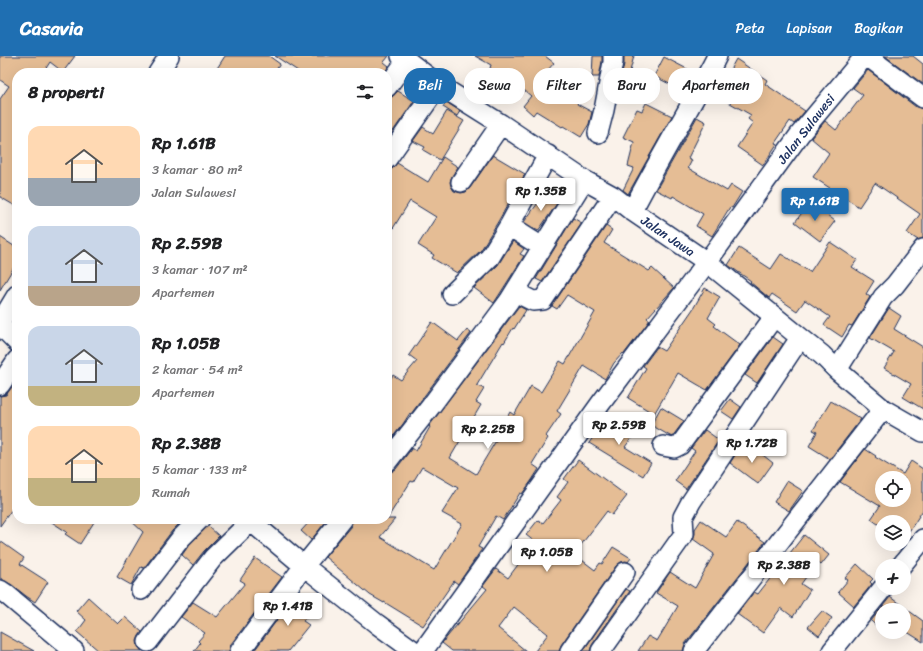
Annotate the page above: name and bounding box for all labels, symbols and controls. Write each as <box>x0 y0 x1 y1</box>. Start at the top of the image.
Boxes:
text: Casavia <box>20 12 83 45</box>
text: Peta <box>735 16 764 41</box>
text: Lapisan <box>786 16 832 41</box>
text: Bagikan <box>854 16 903 41</box>
chip: Beli <box>404 68 456 104</box>
chip: Sewa <box>464 68 525 104</box>
chip: Filter <box>533 68 595 104</box>
chip: Baru <box>603 68 660 104</box>
chip: Apartemen <box>668 68 763 104</box>
text: 8 properti <box>28 77 104 107</box>
icon: filters <box>354 81 376 103</box>
street label: Jalan Sulawesi <box>771 89 841 170</box>
text: Rp 1.61B <box>152 128 216 158</box>
icon: home <box>60 142 108 190</box>
text: 3 kamar · 80 m² <box>152 158 243 181</box>
pin: Rp 1.35B <box>500 178 582 212</box>
text: Rp 1.35B <box>516 179 566 202</box>
text: Jalan Sulawesi <box>152 181 236 204</box>
pin: Rp 1.61B <box>774 188 856 222</box>
text: Rp 1.61B <box>791 189 839 212</box>
street label: Jalan Jawa <box>635 209 700 263</box>
text: Rp 2.59B <box>152 228 222 258</box>
icon: home <box>60 242 108 290</box>
text: 3 kamar · 107 m² <box>152 258 248 281</box>
text: Apartemen <box>152 281 214 304</box>
text: Rp 1.05B <box>152 328 220 358</box>
icon: home <box>60 342 108 390</box>
text: 2 kamar · 54 m² <box>152 358 243 381</box>
text: Apartemen <box>152 381 214 404</box>
pin: Rp 2.59B <box>578 412 660 446</box>
text: Rp 2.59B <box>592 413 646 436</box>
pin: Rp 2.25B <box>447 416 529 450</box>
text: Rp 2.25B <box>461 417 515 440</box>
text: Rp 2.38B <box>152 428 221 458</box>
pin: Rp 1.72B <box>711 430 793 464</box>
text: Rp 1.72B <box>727 431 777 454</box>
icon: home <box>60 442 108 490</box>
text: 5 kamar · 133 m² <box>152 458 247 481</box>
map controls <box>875 471 911 639</box>
button: locate <box>875 471 911 507</box>
text: Rumah <box>152 481 190 504</box>
button: layers <box>875 515 911 551</box>
pin: Rp 1.05B <box>506 539 588 573</box>
text: Rp 1.05B <box>521 540 573 563</box>
pin: Rp 2.38B <box>743 552 825 586</box>
text: Rp 2.38B <box>758 553 810 576</box>
button: + <box>875 559 911 595</box>
pin: Rp 1.41B <box>247 593 329 627</box>
text: Rp 1.41B <box>263 594 313 617</box>
button: − <box>875 603 911 639</box>

